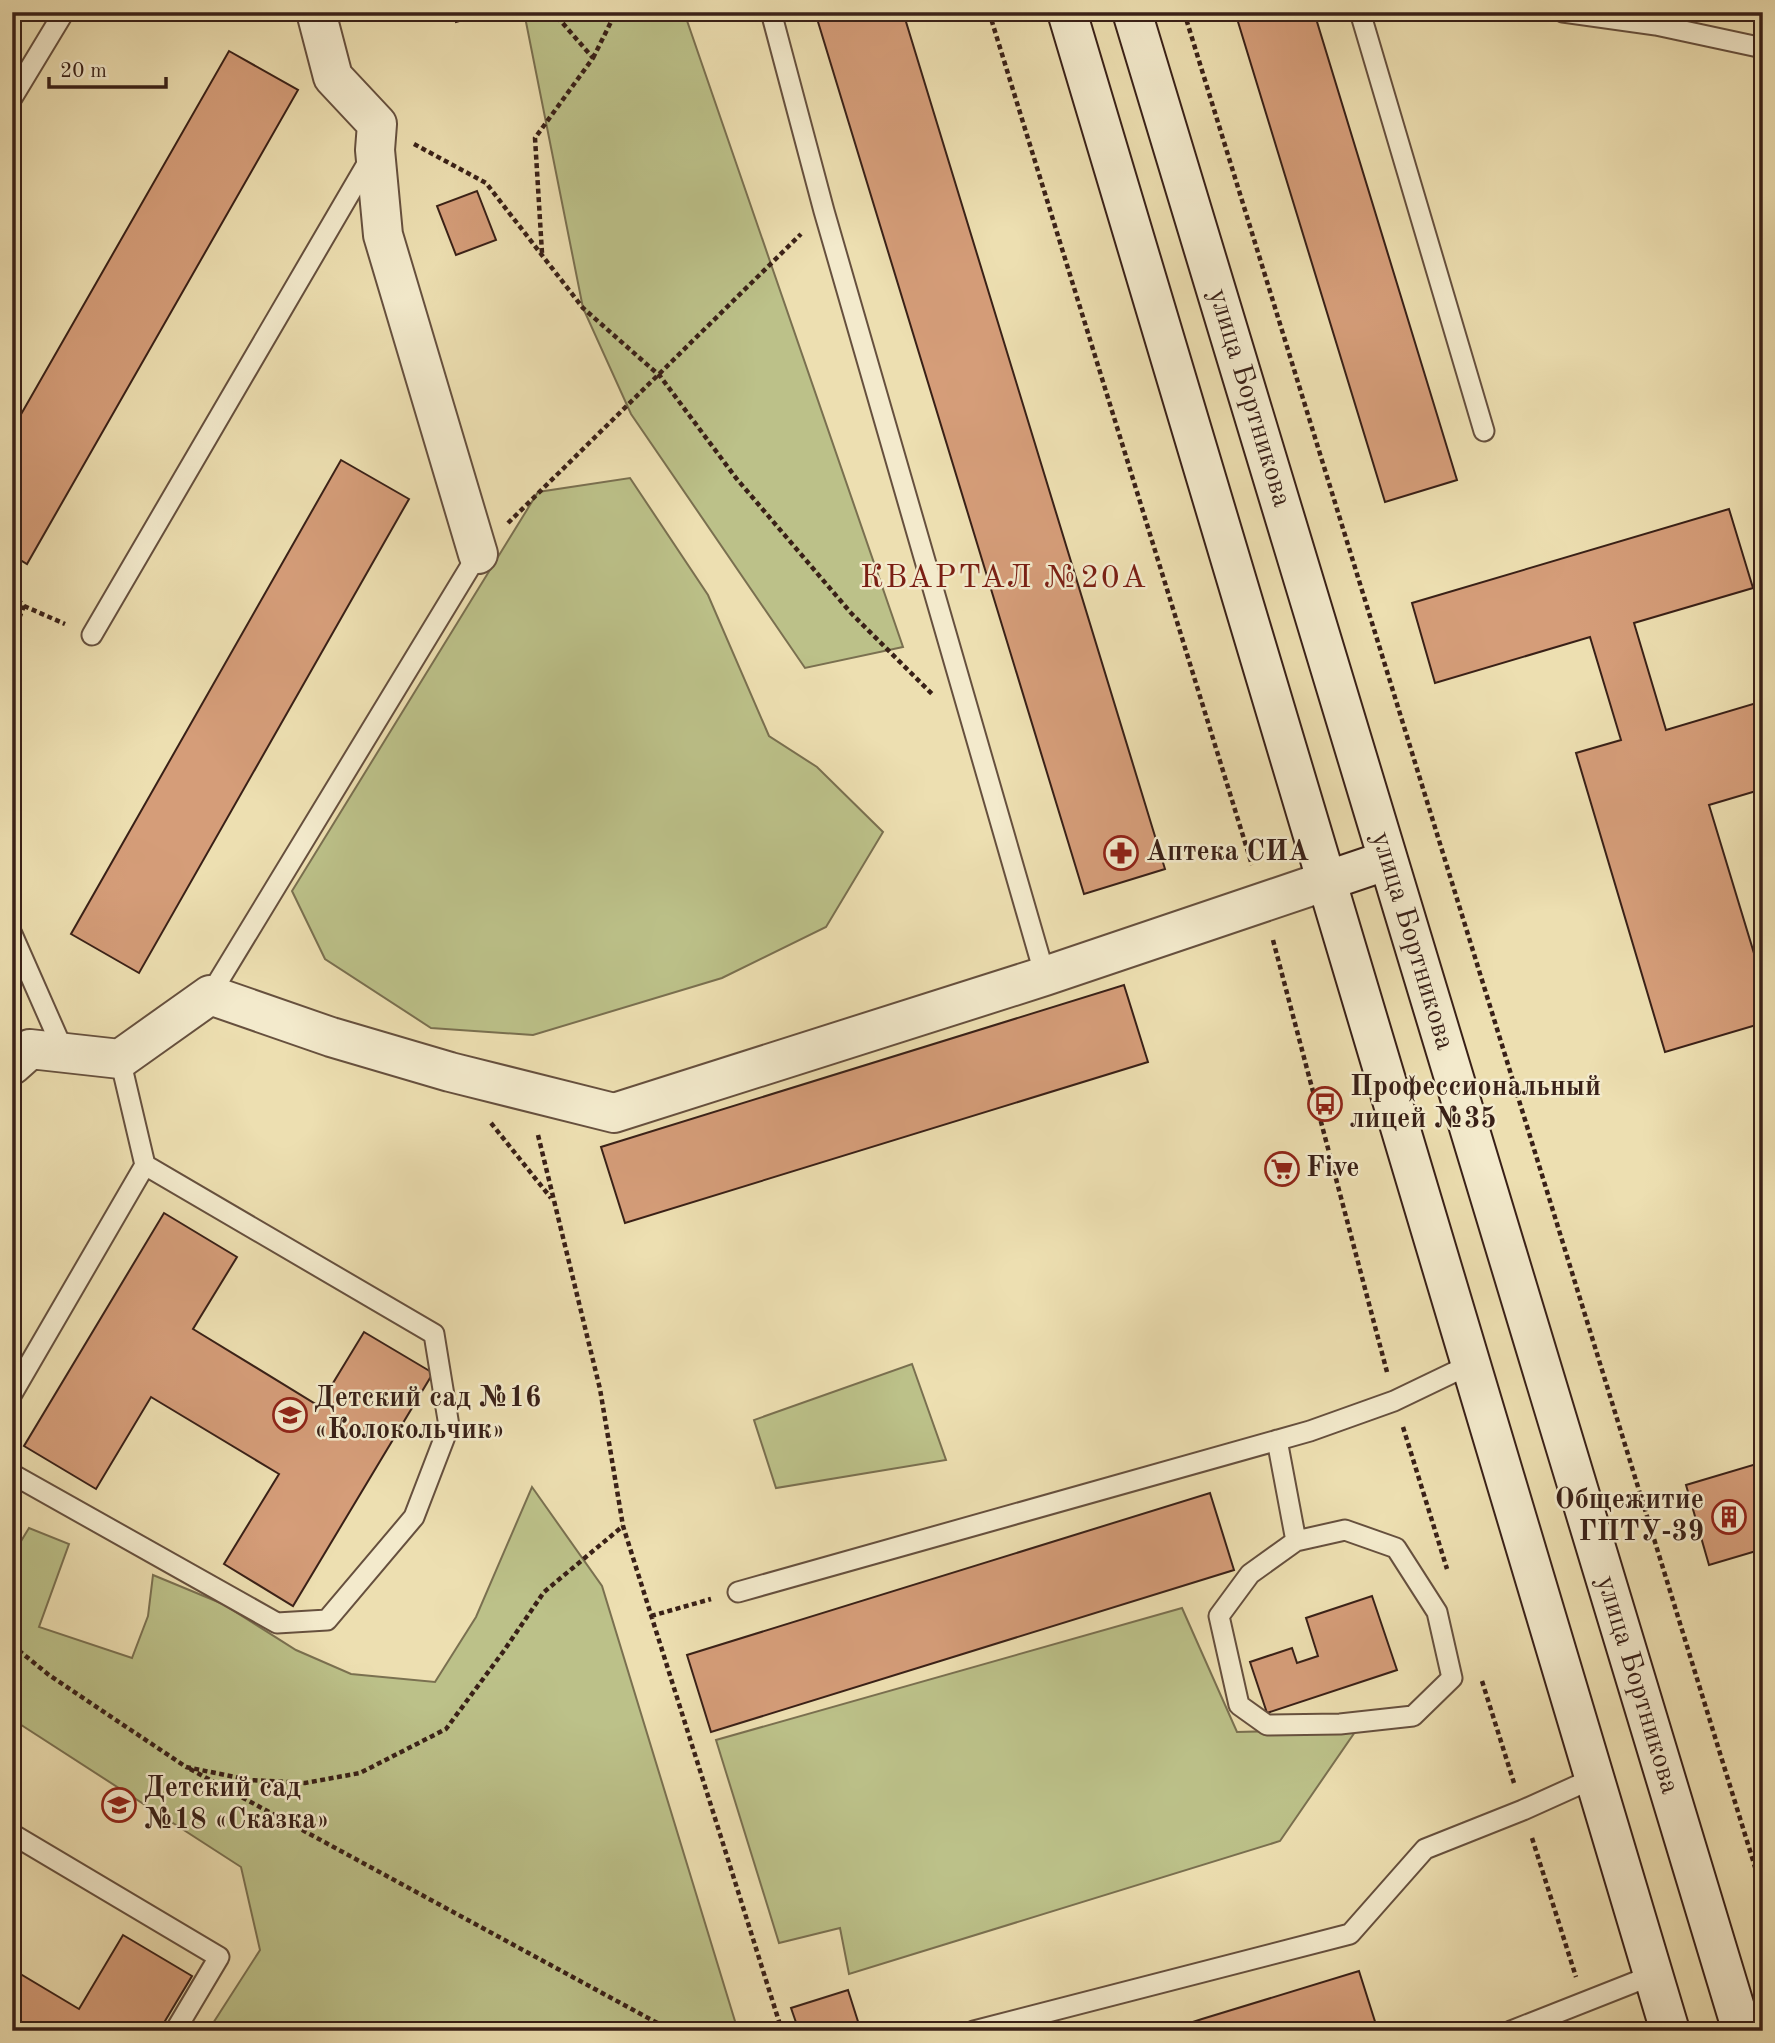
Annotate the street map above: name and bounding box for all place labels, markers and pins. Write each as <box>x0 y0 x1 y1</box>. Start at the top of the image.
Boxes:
pharmacy icon: Аптека СИА <box>1102 834 1140 872</box>
place label: Аптека СИА <box>1146 838 1309 867</box>
place label: Профессиональный лицей №35 <box>1350 1074 1601 1134</box>
bus stop icon: Профессиональный лицей №35 <box>1306 1085 1344 1123</box>
supermarket icon: Five <box>1263 1150 1301 1188</box>
place label: Five <box>1306 1155 1360 1183</box>
place label: Детский сад №16 «Колокольчик» <box>314 1384 541 1445</box>
school or university icon: Детский сад №16 «Колокольчик» <box>271 1396 309 1434</box>
place label: Общежитие ГПТУ-39 <box>1555 1486 1704 1547</box>
building icon: Общежитие ГПТУ-39 <box>1710 1498 1748 1536</box>
place label: Детский сад №18 «Сказка» <box>144 1775 330 1835</box>
school or university icon: Детский сад №18 «Сказка» <box>100 1786 138 1824</box>

